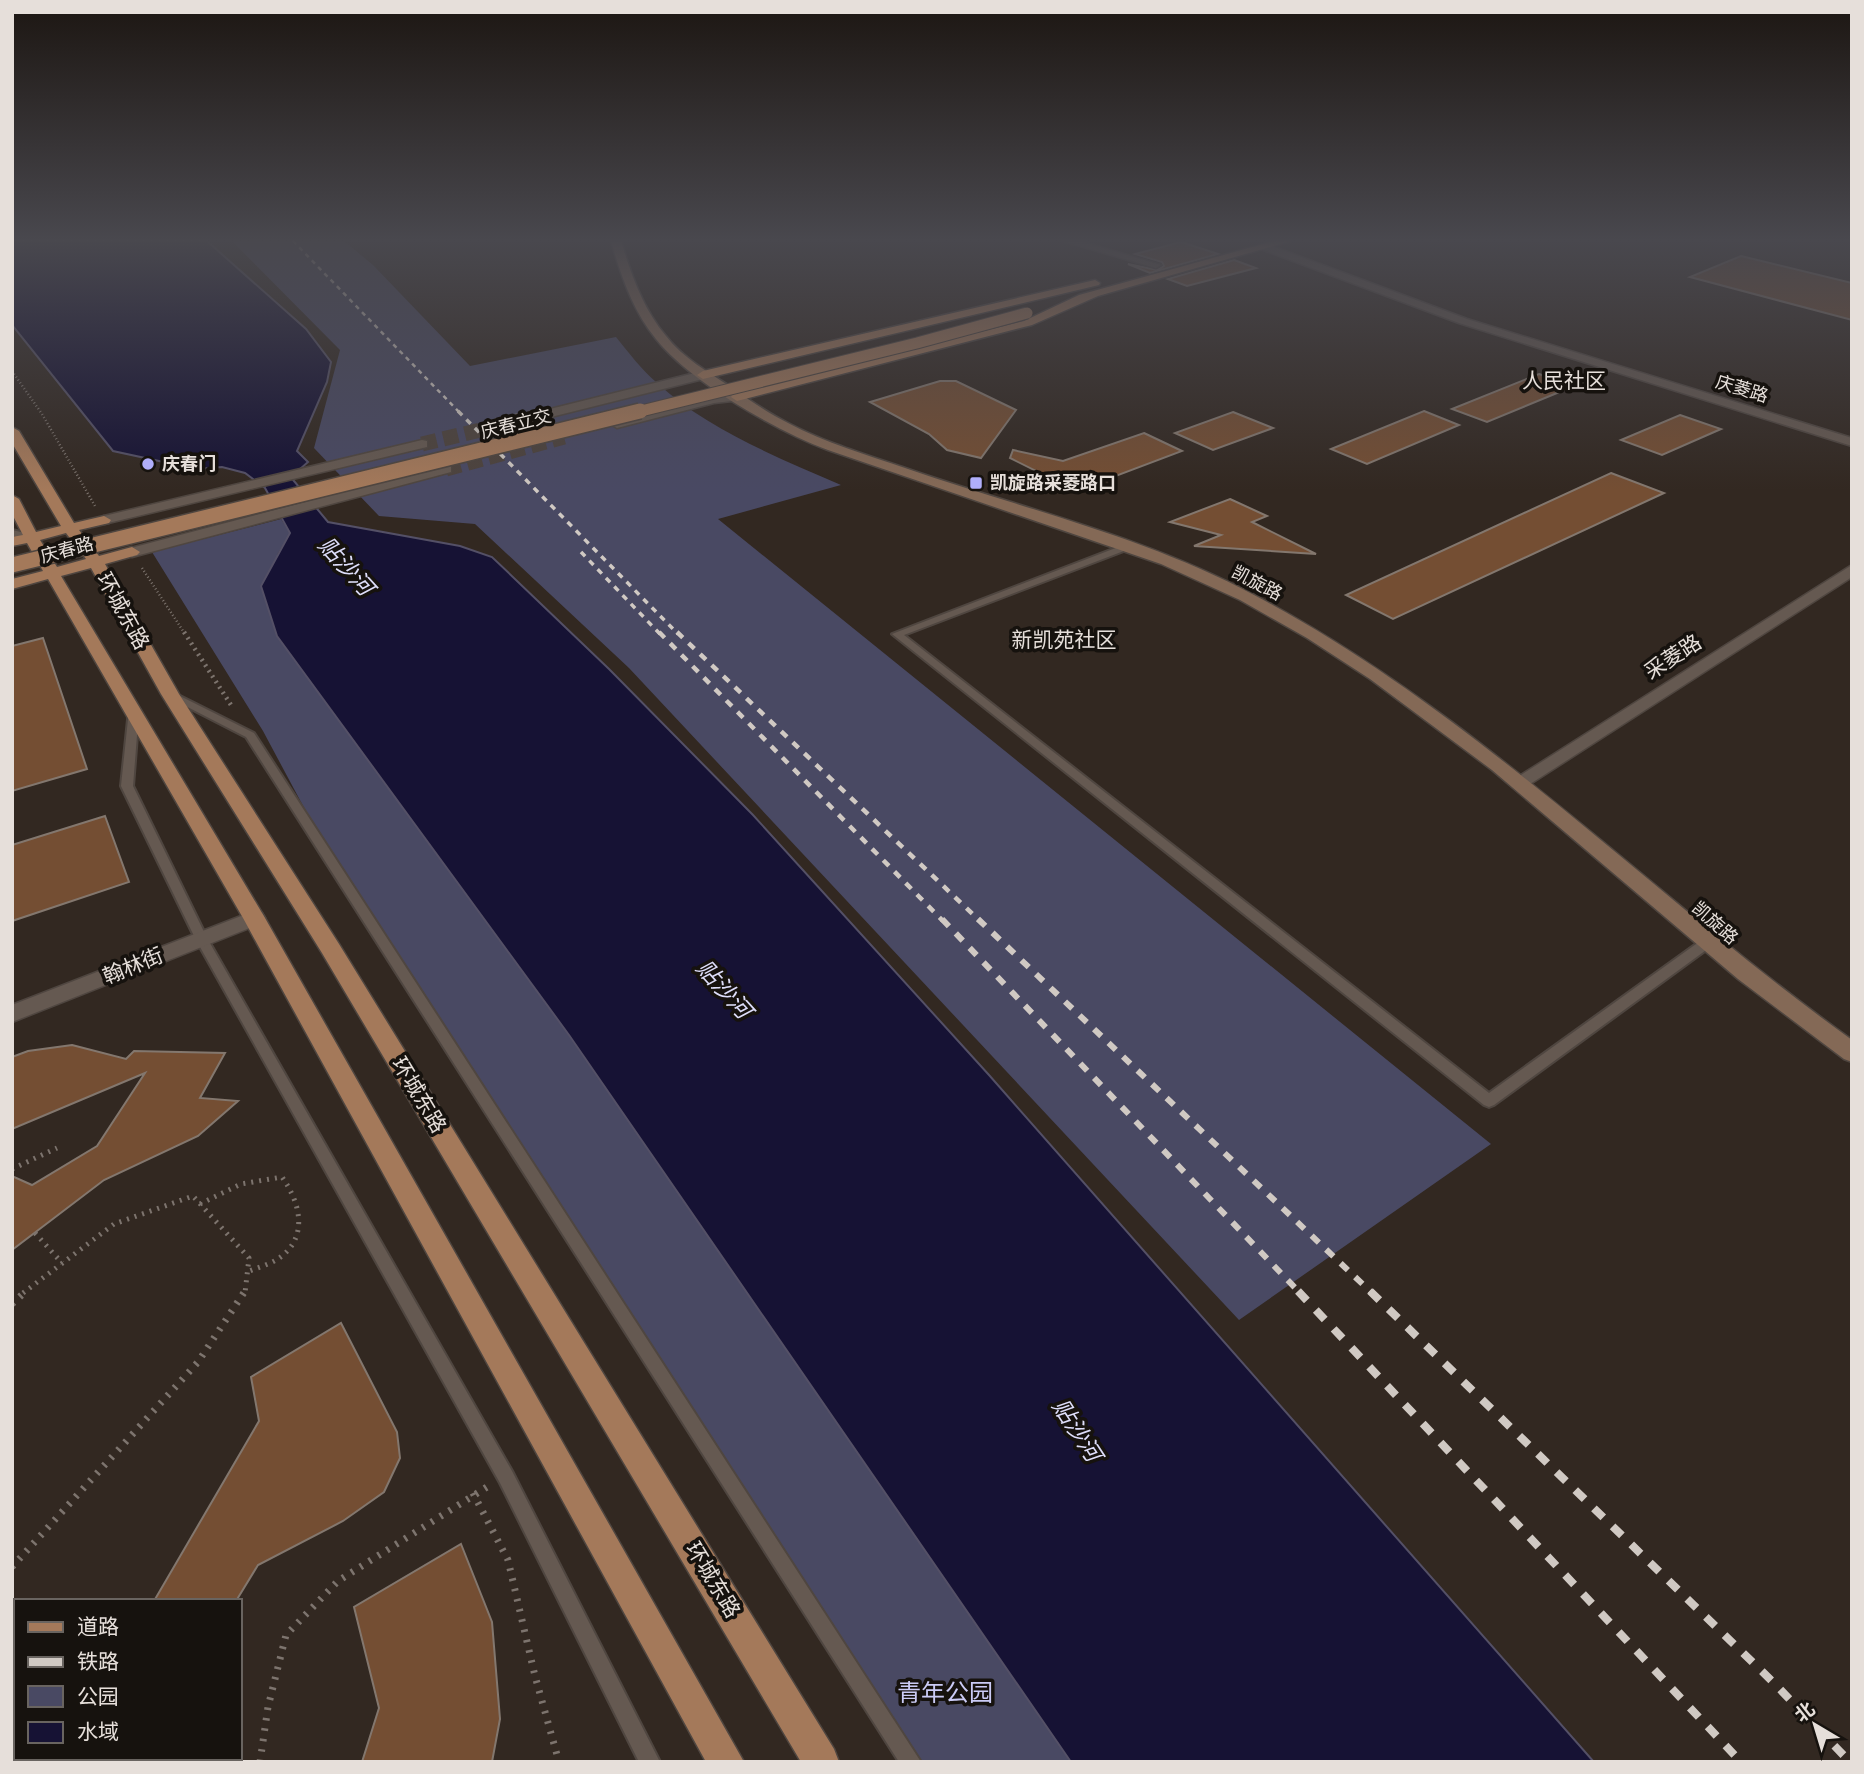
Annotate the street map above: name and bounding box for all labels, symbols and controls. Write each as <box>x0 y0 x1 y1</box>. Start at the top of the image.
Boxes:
district label: 人民社区 <box>1522 368 1606 394</box>
street label: 庆菱路 <box>1713 371 1771 407</box>
street label: 庆春立交 <box>478 405 554 443</box>
place label: 庆春门 <box>162 453 216 475</box>
marker: 庆春门 <box>140 456 156 472</box>
place label: 凯旋路采菱路口 <box>990 472 1116 494</box>
marker: 凯旋路采菱路口 <box>968 475 984 491</box>
water label: 贴沙河 <box>313 531 382 604</box>
street label: 庆春路 <box>38 532 96 568</box>
street label: 凯旋路 <box>1228 561 1286 605</box>
street label: 环城东路 <box>91 568 155 654</box>
district label: 新凯苑社区 <box>1012 627 1117 653</box>
street label: 采菱路 <box>1640 629 1706 685</box>
street label: 凯旋路 <box>1687 897 1743 949</box>
street label: 翰林街 <box>99 942 167 990</box>
water label: 贴沙河 <box>691 954 760 1027</box>
street label: 环城东路 <box>386 1052 452 1138</box>
water label: 贴沙河 <box>1046 1393 1110 1470</box>
street label: 环城东路 <box>680 1537 746 1623</box>
legend <box>14 1599 242 1760</box>
text: 道路 <box>77 1614 119 1640</box>
text: 铁路 <box>77 1649 119 1675</box>
park label: 青年公园 <box>897 1679 993 1707</box>
text: 公园 <box>77 1684 119 1710</box>
north arrow <box>1780 1690 1850 1760</box>
text: 北 <box>1790 1697 1819 1727</box>
text: 水域 <box>77 1719 119 1745</box>

